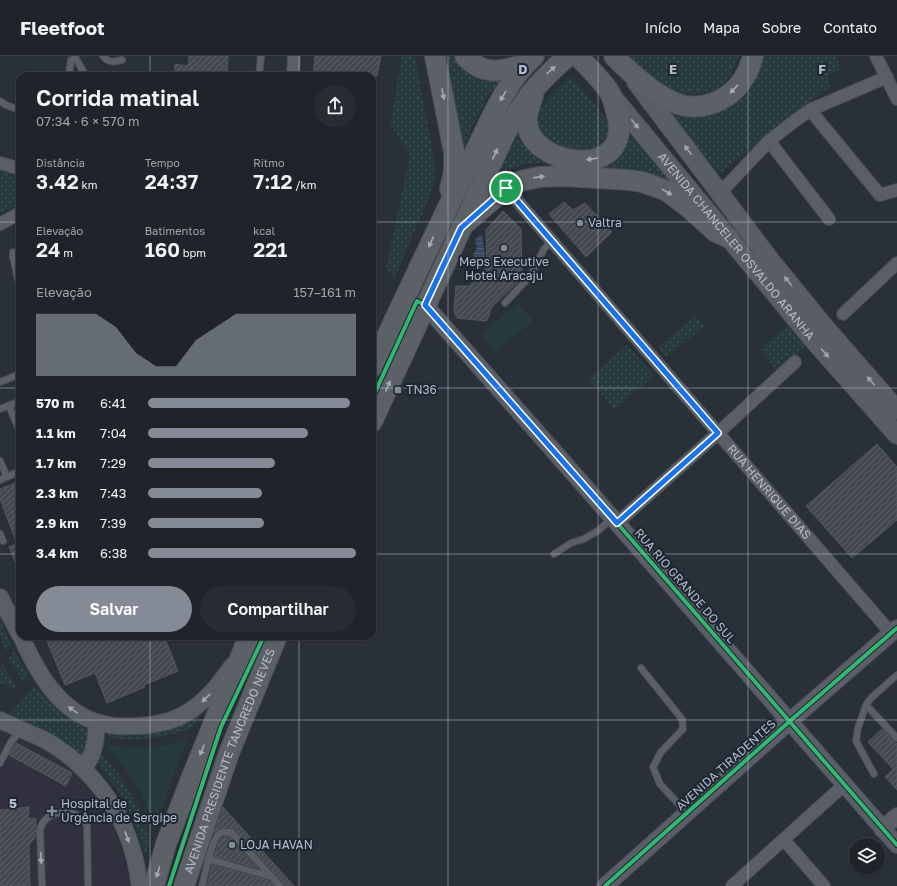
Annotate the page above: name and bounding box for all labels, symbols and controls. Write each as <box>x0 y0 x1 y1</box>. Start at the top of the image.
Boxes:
text: Fleetfoot <box>20 16 105 39</box>
text: Início <box>645 19 681 36</box>
text: Mapa <box>703 19 740 36</box>
text: Sobre <box>762 19 801 36</box>
text: Contato <box>823 19 877 36</box>
text: D <box>518 61 528 77</box>
text: E <box>669 61 677 77</box>
text: F <box>818 61 826 77</box>
one-way arrow <box>546 66 557 75</box>
text: Corrida matinal <box>36 84 199 111</box>
one-way arrow <box>729 84 739 94</box>
button: share <box>314 85 356 127</box>
one-way arrow <box>440 88 446 100</box>
one-way arrow <box>500 90 507 102</box>
text: 07:34 · 6 × 570 m <box>36 113 140 129</box>
one-way arrow <box>630 118 639 129</box>
one-way arrow <box>684 145 692 156</box>
one-way arrow <box>492 148 498 160</box>
street label: AVENIDA CHANCELER OSVALDO ARANHA <box>655 149 818 343</box>
text: Distância <box>36 156 85 169</box>
text: Tempo <box>145 156 180 169</box>
text: Ritmo <box>253 156 285 169</box>
one-way arrow <box>586 156 598 162</box>
text: 3.42 <box>36 169 79 193</box>
text: 24:37 <box>145 169 198 193</box>
text: 7:12 <box>253 169 292 193</box>
pin <box>489 171 523 205</box>
one-way arrow <box>533 174 545 180</box>
icon: arrive <box>495 177 517 199</box>
text: km <box>79 178 98 191</box>
text: /km <box>292 178 316 191</box>
one-way arrow <box>661 189 673 196</box>
place label: Valtra <box>588 215 622 230</box>
marker: Valtra <box>575 218 585 228</box>
text: Elevação <box>36 224 83 237</box>
text: Batimentos <box>145 224 205 237</box>
text: kcal <box>253 224 275 237</box>
one-way arrow <box>428 236 434 248</box>
text: 24 <box>36 237 61 261</box>
text: 160 <box>145 237 180 261</box>
text: 221 <box>253 237 287 261</box>
marker: Meps Executive Hotel Aracaju <box>499 243 509 253</box>
text: m <box>61 246 73 259</box>
text: bpm <box>180 246 206 259</box>
place label: Meps Executive Hotel Aracaju <box>459 254 549 283</box>
one-way arrow <box>783 276 792 287</box>
text: Elevação <box>36 284 92 300</box>
text: 157–161 m <box>293 284 356 300</box>
one-way arrow <box>820 348 829 358</box>
one-way arrow <box>867 376 876 386</box>
one-way arrow <box>385 381 391 392</box>
place label: TN36 <box>406 382 437 397</box>
marker: TN36 <box>393 385 403 395</box>
text: 570 m <box>36 395 74 411</box>
text: 6:41 <box>100 395 126 411</box>
text: 1.1 km <box>36 425 76 441</box>
text: 7:04 <box>100 425 127 441</box>
street label: RUA HENRIQUE DIAS <box>724 441 815 543</box>
text: 1.7 km <box>36 455 76 471</box>
text: 7:29 <box>100 455 126 471</box>
text: 2.3 km <box>36 485 78 501</box>
text: 7:43 <box>100 485 126 501</box>
text: 2.9 km <box>36 515 79 531</box>
text: 7:39 <box>100 515 126 531</box>
street label: RUA RIO GRANDE DO SUL <box>631 525 739 646</box>
text: 3.4 km <box>36 545 78 561</box>
text: 6:38 <box>100 545 127 561</box>
button: Salvar <box>36 586 192 632</box>
button: Compartilhar <box>200 586 356 632</box>
street label: AVENIDA PRESIDENTE TANCREDO NEVES <box>181 646 278 876</box>
one-way arrow <box>201 693 211 703</box>
one-way arrow <box>68 706 79 714</box>
street label: AVENIDA TIRADENTES <box>673 716 779 813</box>
one-way arrow <box>199 744 205 756</box>
text: 5 <box>9 795 17 811</box>
place label: Hospital de Urgência de Sergipe <box>61 796 177 825</box>
marker: Hospital de Urgência de Sergipe <box>46 805 58 817</box>
one-way arrow <box>125 832 131 844</box>
place label: LOJA HAVAN <box>240 837 313 852</box>
map controls <box>849 838 885 874</box>
button: layers <box>849 838 885 874</box>
marker: LOJA HAVAN <box>227 840 237 850</box>
one-way arrow <box>38 852 44 865</box>
one-way arrow <box>155 866 161 878</box>

